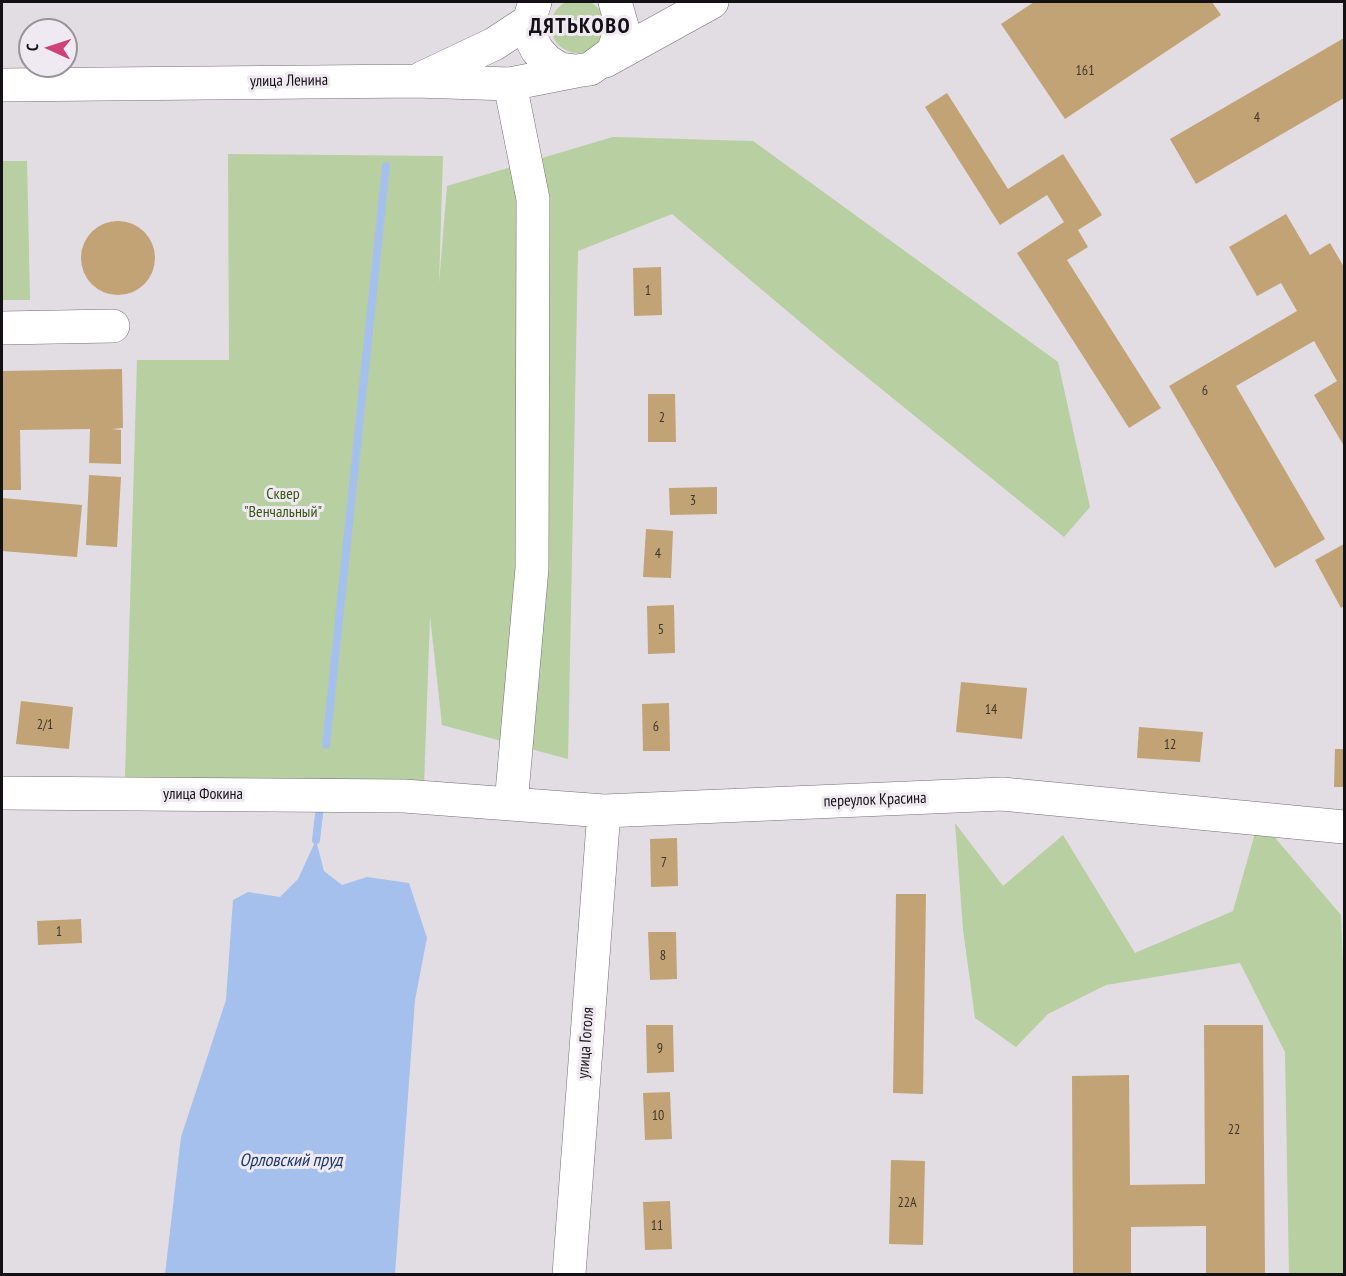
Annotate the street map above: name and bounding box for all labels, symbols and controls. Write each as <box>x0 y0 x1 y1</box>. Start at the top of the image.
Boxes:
district label: ДЯТЬКОВО <box>529 14 631 40</box>
north arrow <box>18 18 78 78</box>
text: С <box>22 43 42 51</box>
house number: 161 <box>1076 63 1094 79</box>
street label: улица Ленина <box>250 71 328 91</box>
house number: 4 <box>1254 110 1260 126</box>
house number: 1 <box>645 283 651 299</box>
house number: 6 <box>1202 383 1208 399</box>
house number: 2 <box>659 410 665 426</box>
park label: Сквер "Венчальный" <box>244 484 322 522</box>
house number: 3 <box>690 493 696 509</box>
house number: 4 <box>655 546 661 562</box>
house number: 5 <box>658 622 664 638</box>
house number: 14 <box>985 702 997 718</box>
house number: 2/1 <box>37 717 53 733</box>
house number: 6 <box>653 719 659 735</box>
house number: 12 <box>1164 737 1176 753</box>
street label: улица Фокина <box>163 784 243 804</box>
street label: переулок Красина <box>823 789 927 811</box>
house number: 7 <box>661 855 667 871</box>
house number: 1 <box>56 924 62 940</box>
house number: 8 <box>660 948 666 964</box>
street label: улица Гоголя <box>574 1007 598 1079</box>
house number: 9 <box>657 1041 663 1057</box>
house number: 10 <box>652 1108 664 1124</box>
house number: 22 <box>1228 1122 1240 1138</box>
water label: Орловский пруд <box>240 1150 342 1172</box>
house number: 22А <box>897 1195 917 1211</box>
house number: 11 <box>651 1218 663 1234</box>

